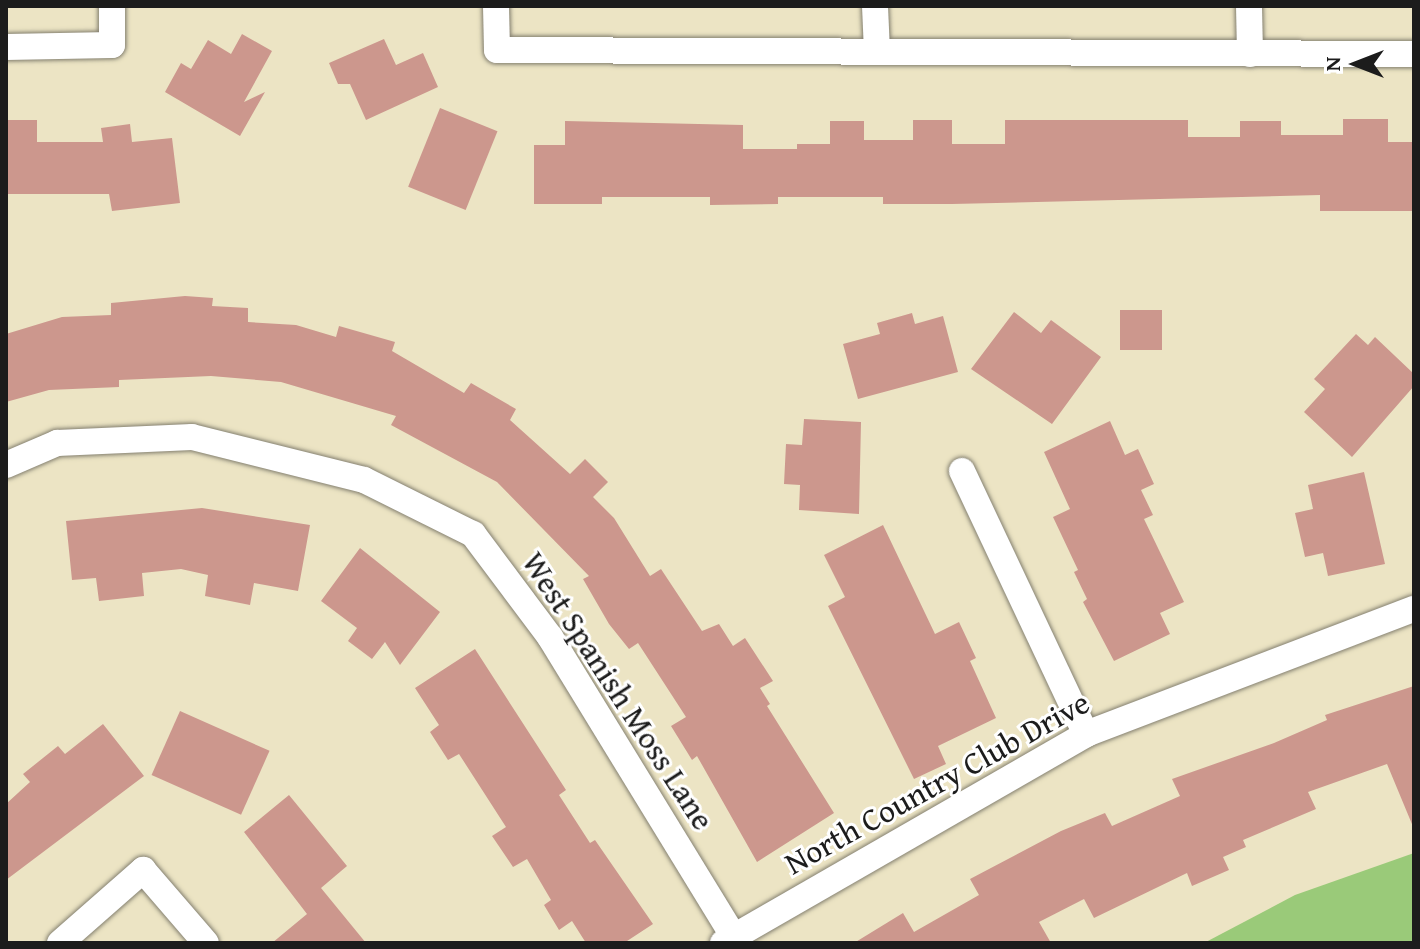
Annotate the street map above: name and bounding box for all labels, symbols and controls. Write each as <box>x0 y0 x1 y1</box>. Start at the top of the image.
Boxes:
north arrow <box>1316 24 1396 104</box>
text: N <box>1316 57 1348 71</box>
street label: West Spanish Moss Lane <box>514 545 722 837</box>
street label: North Country Club Drive <box>778 683 1096 883</box>

